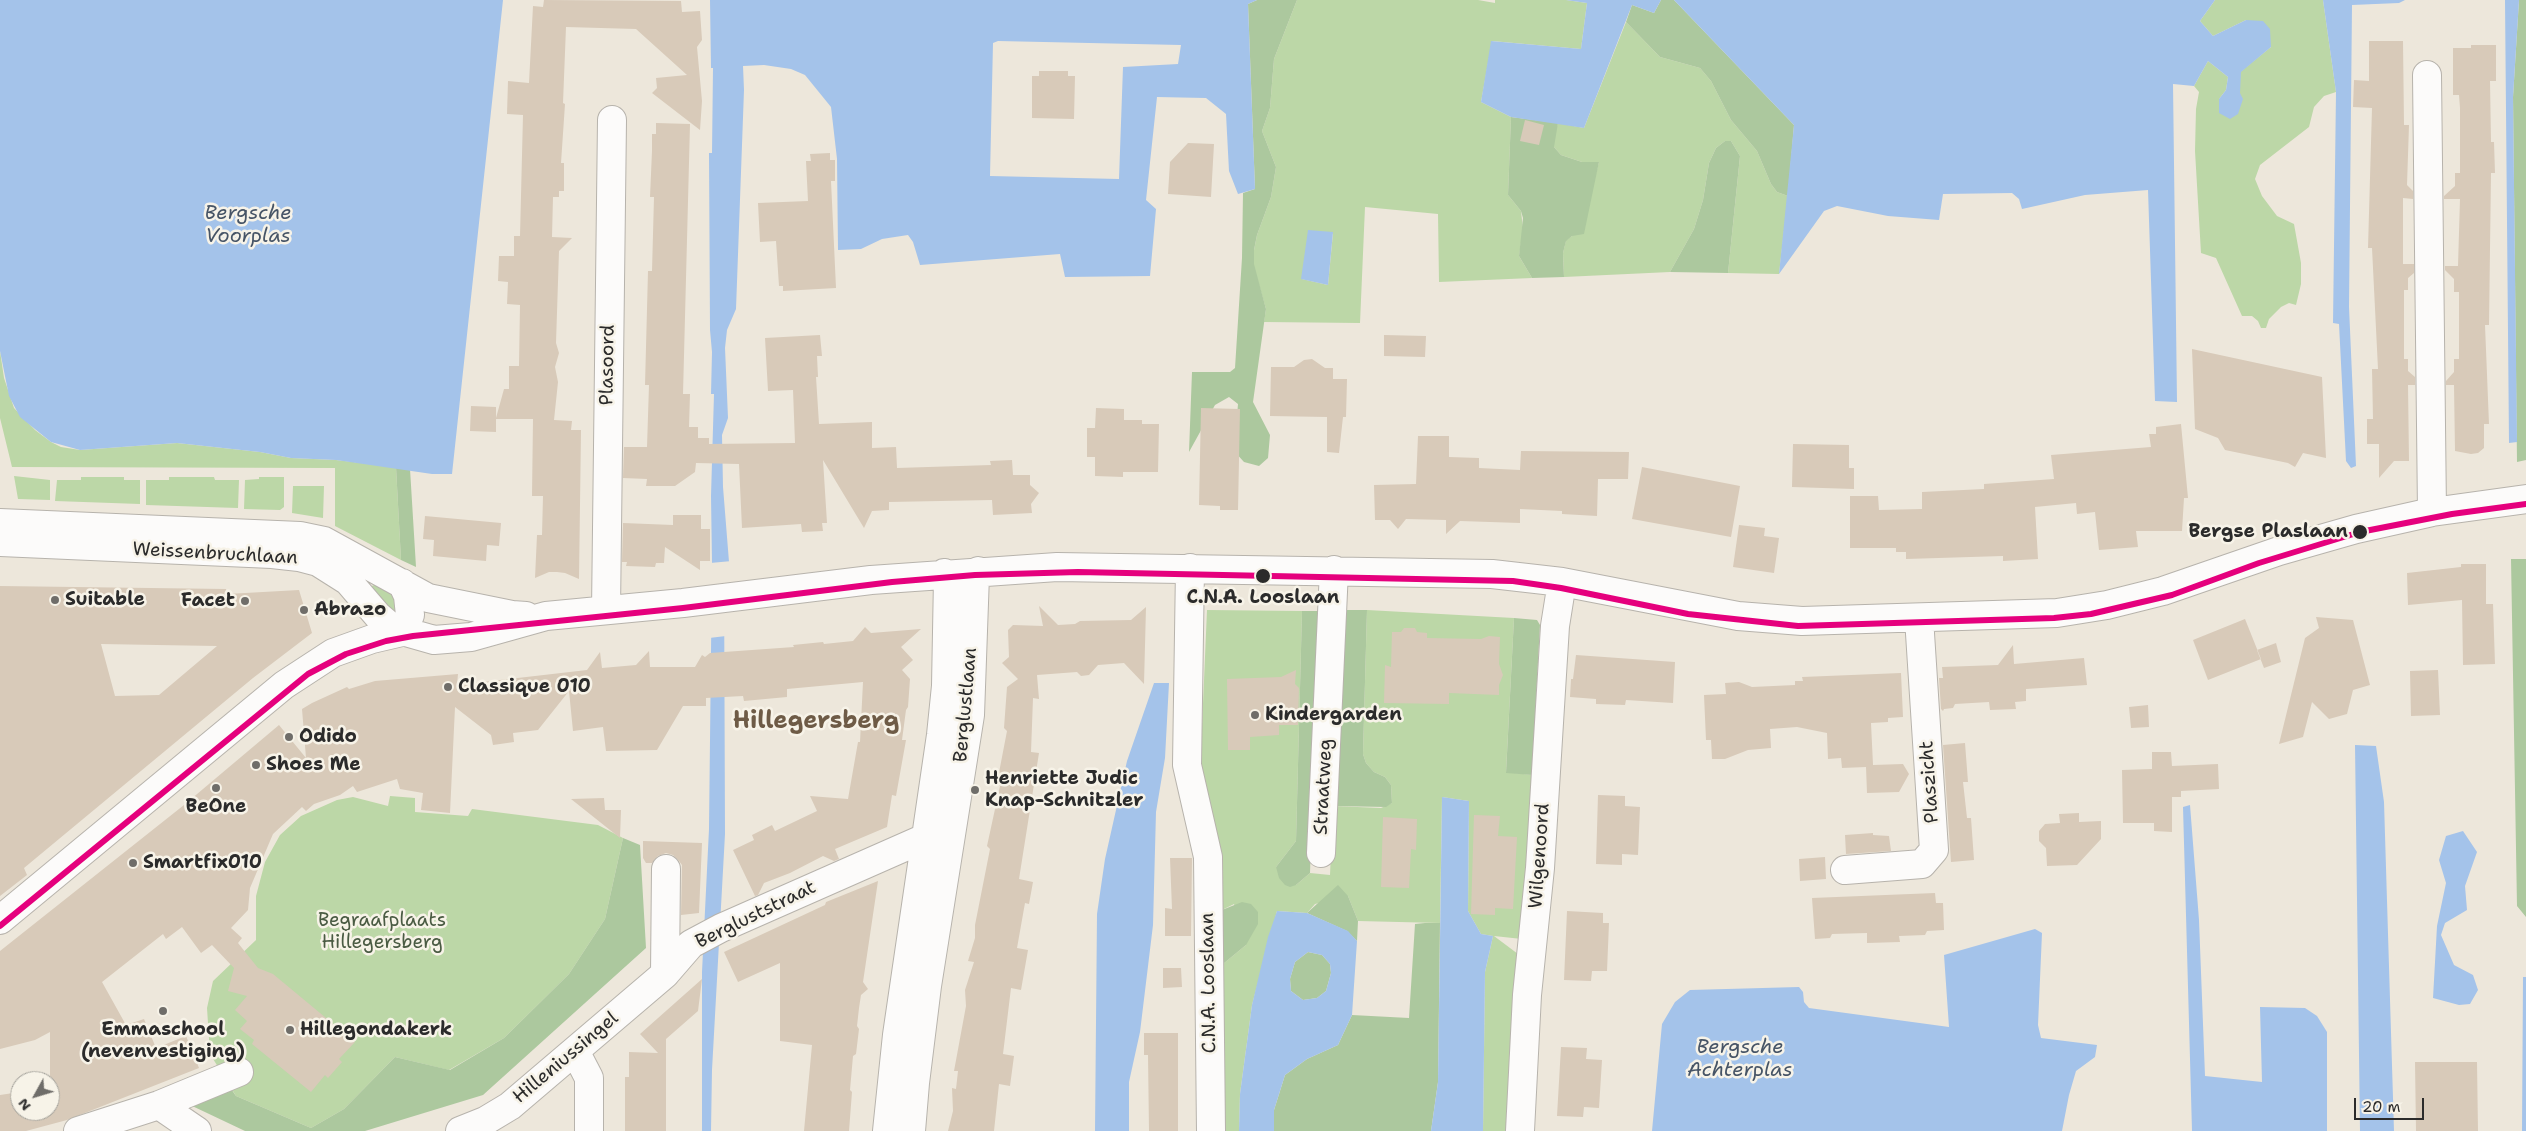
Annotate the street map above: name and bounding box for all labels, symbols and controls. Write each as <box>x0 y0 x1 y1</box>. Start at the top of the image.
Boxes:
water label: Bergsche Voorplas <box>204 202 292 249</box>
street label: Plasoord <box>596 324 620 406</box>
place label: Bergse Plaslaan <box>2188 521 2348 543</box>
marker: Bergse Plaslaan <box>2351 523 2369 541</box>
street label: Weissenbruchlaan <box>132 538 298 570</box>
marker: C.N.A. Looslaan <box>1254 567 1272 585</box>
place label: C.N.A. Looslaan <box>1187 587 1339 609</box>
place label: Suitable <box>65 589 145 611</box>
place label: Facet <box>181 590 235 612</box>
marker: Suitable <box>49 594 61 606</box>
marker: Facet <box>239 595 251 607</box>
place label: Abrazo <box>314 599 386 621</box>
marker: Abrazo <box>298 604 310 616</box>
street label: Berglustlaan <box>950 647 982 763</box>
place label: Classique 010 <box>458 676 591 698</box>
marker: Classique 010 <box>442 681 454 693</box>
place label: Kindergarden <box>1265 704 1402 726</box>
district label: Hillegersberg <box>733 708 899 736</box>
marker: Kindergarden <box>1249 709 1261 721</box>
place label: Odido <box>299 726 357 748</box>
marker: Odido <box>283 731 295 743</box>
street label: Straatweg <box>1310 738 1338 836</box>
street label: Plaszicht <box>1916 740 1944 824</box>
place label: Shoes Me <box>266 754 361 776</box>
marker: Shoes Me <box>250 759 262 771</box>
place label: Henriette Judic Knap-Schnitzler <box>985 768 1143 812</box>
marker: BeOne <box>210 782 222 794</box>
marker: Henriette Judic Knap-Schnitzler <box>969 784 981 796</box>
place label: BeOne <box>186 796 246 818</box>
street label: Wilgenoord <box>1525 803 1555 909</box>
place label: Smartfix010 <box>143 852 262 874</box>
marker: Smartfix010 <box>127 857 139 869</box>
street label: Bergluststraat <box>692 876 820 954</box>
park label: Begraafplaats Hillegersberg <box>318 910 446 954</box>
street label: C.N.A. Looslaan <box>1196 912 1222 1054</box>
marker: Emmaschool (nevenvestiging) <box>157 1005 169 1017</box>
street label: Hilleniussingel <box>509 1007 623 1109</box>
place label: Emmaschool (nevenvestiging) <box>81 1019 245 1063</box>
place label: Hillegondakerk <box>300 1019 452 1041</box>
marker: Hillegondakerk <box>284 1024 296 1036</box>
water label: Bergsche Achterplas <box>1687 1036 1793 1083</box>
north arrow <box>10 1071 60 1121</box>
scale bar <box>2356 1088 2426 1120</box>
text: N <box>14 1095 35 1115</box>
text: 20 m <box>2362 1097 2401 1117</box>

